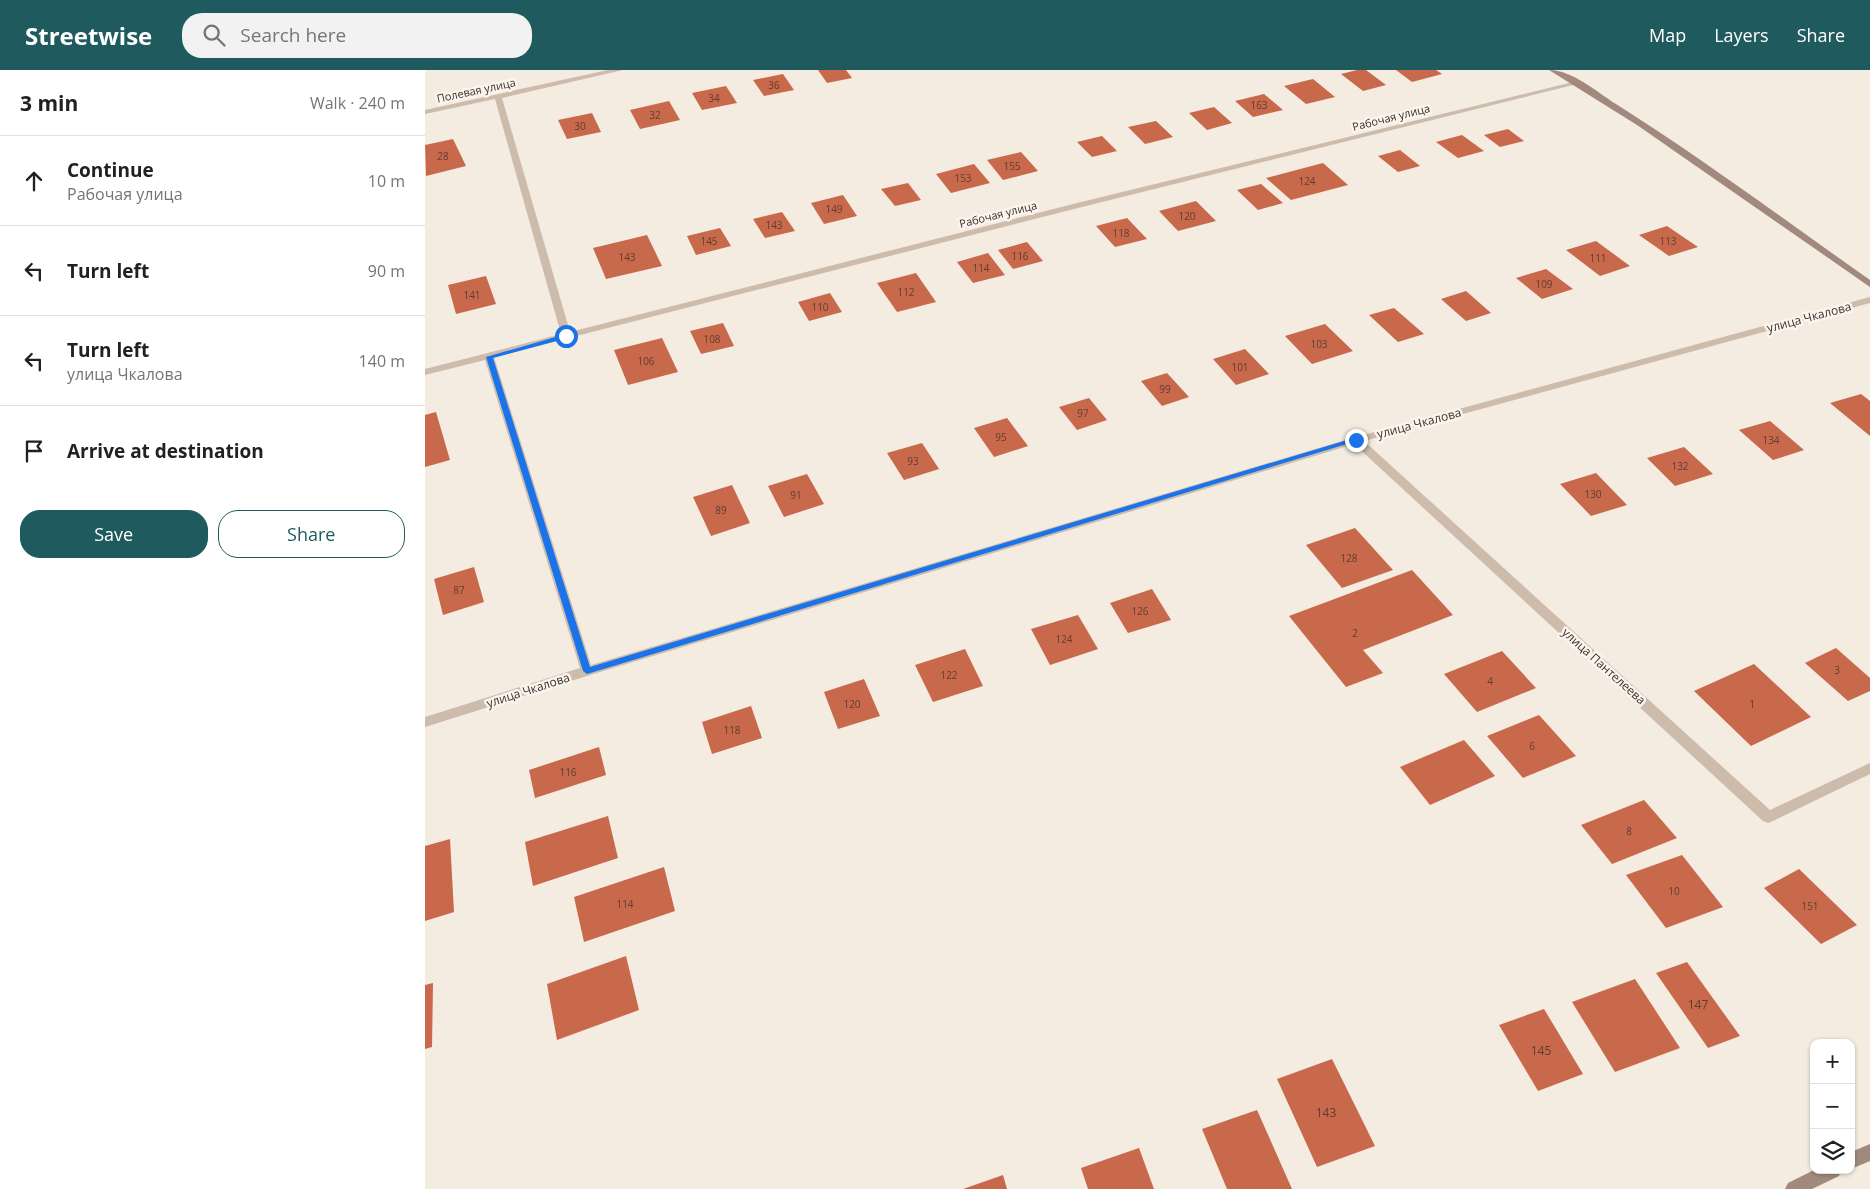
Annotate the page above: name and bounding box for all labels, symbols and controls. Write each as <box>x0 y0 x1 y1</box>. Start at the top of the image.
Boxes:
search box <box>182 13 532 58</box>
text: Streetwise <box>25 19 152 52</box>
icon: search <box>200 21 228 49</box>
text: Search here <box>240 22 346 48</box>
text: Map <box>1649 23 1686 47</box>
text: Layers <box>1714 23 1769 47</box>
text: Share <box>1797 23 1845 47</box>
street label: Полевая улица <box>435 74 517 106</box>
house number: 36 <box>768 78 780 92</box>
text: 3 min <box>20 89 78 117</box>
house number: 34 <box>708 91 720 105</box>
text: Walk · 240 m <box>310 92 405 114</box>
house number: 163 <box>1250 98 1268 112</box>
street label: Рабочая улица <box>1351 100 1431 134</box>
house number: 32 <box>649 108 661 122</box>
house number: 30 <box>574 119 586 133</box>
house number: 28 <box>437 149 449 163</box>
text: Continue <box>67 157 154 183</box>
house number: 155 <box>1003 159 1021 173</box>
icon: ahead <box>20 167 48 195</box>
text: 10 m <box>368 170 405 192</box>
house number: 153 <box>954 171 972 185</box>
house number: 124 <box>1298 174 1316 188</box>
text: Рабочая улица <box>67 183 183 205</box>
street label: Рабочая улица <box>958 197 1038 231</box>
house number: 149 <box>825 202 843 216</box>
house number: 120 <box>1178 209 1196 223</box>
house number: 143 <box>765 218 783 232</box>
house number: 118 <box>1112 226 1130 240</box>
house number: 145 <box>700 234 718 248</box>
house number: 113 <box>1659 234 1677 248</box>
house number: 116 <box>1011 249 1029 263</box>
house number: 143 <box>618 250 636 264</box>
house number: 111 <box>1589 251 1607 265</box>
icon: left <box>20 257 48 285</box>
text: Turn left <box>67 258 149 284</box>
text: 90 m <box>368 260 405 282</box>
house number: 114 <box>972 261 990 275</box>
house number: 109 <box>1535 277 1553 291</box>
house number: 112 <box>897 285 915 299</box>
house number: 141 <box>463 288 481 302</box>
street label: улица Чкалова <box>1765 298 1853 336</box>
house number: 110 <box>811 300 829 314</box>
route start <box>555 325 578 348</box>
house number: 108 <box>703 332 721 346</box>
text: Turn left <box>67 337 149 363</box>
house number: 103 <box>1310 337 1328 351</box>
icon: left <box>20 347 48 375</box>
text: 140 m <box>359 350 405 372</box>
house number: 106 <box>637 354 655 368</box>
house number: 101 <box>1231 360 1249 374</box>
text: улица Чкалова <box>67 363 183 385</box>
house number: 99 <box>1159 382 1171 396</box>
street label: улица Чкалова <box>1375 404 1463 442</box>
house number: 97 <box>1077 406 1089 420</box>
route end <box>1345 429 1368 452</box>
house number: 95 <box>995 430 1007 444</box>
house number: 134 <box>1762 433 1780 447</box>
icon: arrive <box>20 437 48 465</box>
text: Arrive at destination <box>67 438 264 464</box>
house number: 93 <box>907 454 919 468</box>
house number: 132 <box>1671 459 1689 473</box>
house number: 130 <box>1584 487 1602 501</box>
house number: 91 <box>790 488 802 502</box>
house number: 89 <box>715 503 727 517</box>
button: Save <box>20 510 208 558</box>
button: Share <box>218 510 405 558</box>
house number: 128 <box>1340 551 1358 565</box>
house number: 87 <box>453 583 465 597</box>
house number: 126 <box>1131 604 1149 618</box>
street label: улица Пантелеева <box>1559 624 1649 708</box>
house number: 2 <box>1352 626 1358 640</box>
house number: 124 <box>1055 632 1073 646</box>
house number: 3 <box>1834 663 1840 677</box>
house number: 122 <box>940 668 958 682</box>
street label: улица Чкалова <box>484 669 572 711</box>
house number: 4 <box>1487 674 1493 688</box>
house number: 120 <box>843 697 861 711</box>
house number: 1 <box>1749 697 1755 711</box>
house number: 118 <box>723 723 741 737</box>
house number: 6 <box>1529 739 1535 753</box>
house number: 116 <box>559 765 577 779</box>
house number: 8 <box>1626 824 1632 838</box>
house number: 10 <box>1668 884 1680 898</box>
house number: 114 <box>616 897 634 911</box>
house number: 151 <box>1801 899 1819 913</box>
house number: 147 <box>1688 996 1708 1013</box>
map controls <box>1810 1039 1855 1174</box>
button: + <box>1810 1039 1855 1084</box>
house number: 145 <box>1531 1042 1551 1059</box>
button: − <box>1810 1084 1855 1129</box>
house number: 143 <box>1316 1104 1336 1121</box>
button: layers <box>1810 1129 1855 1174</box>

